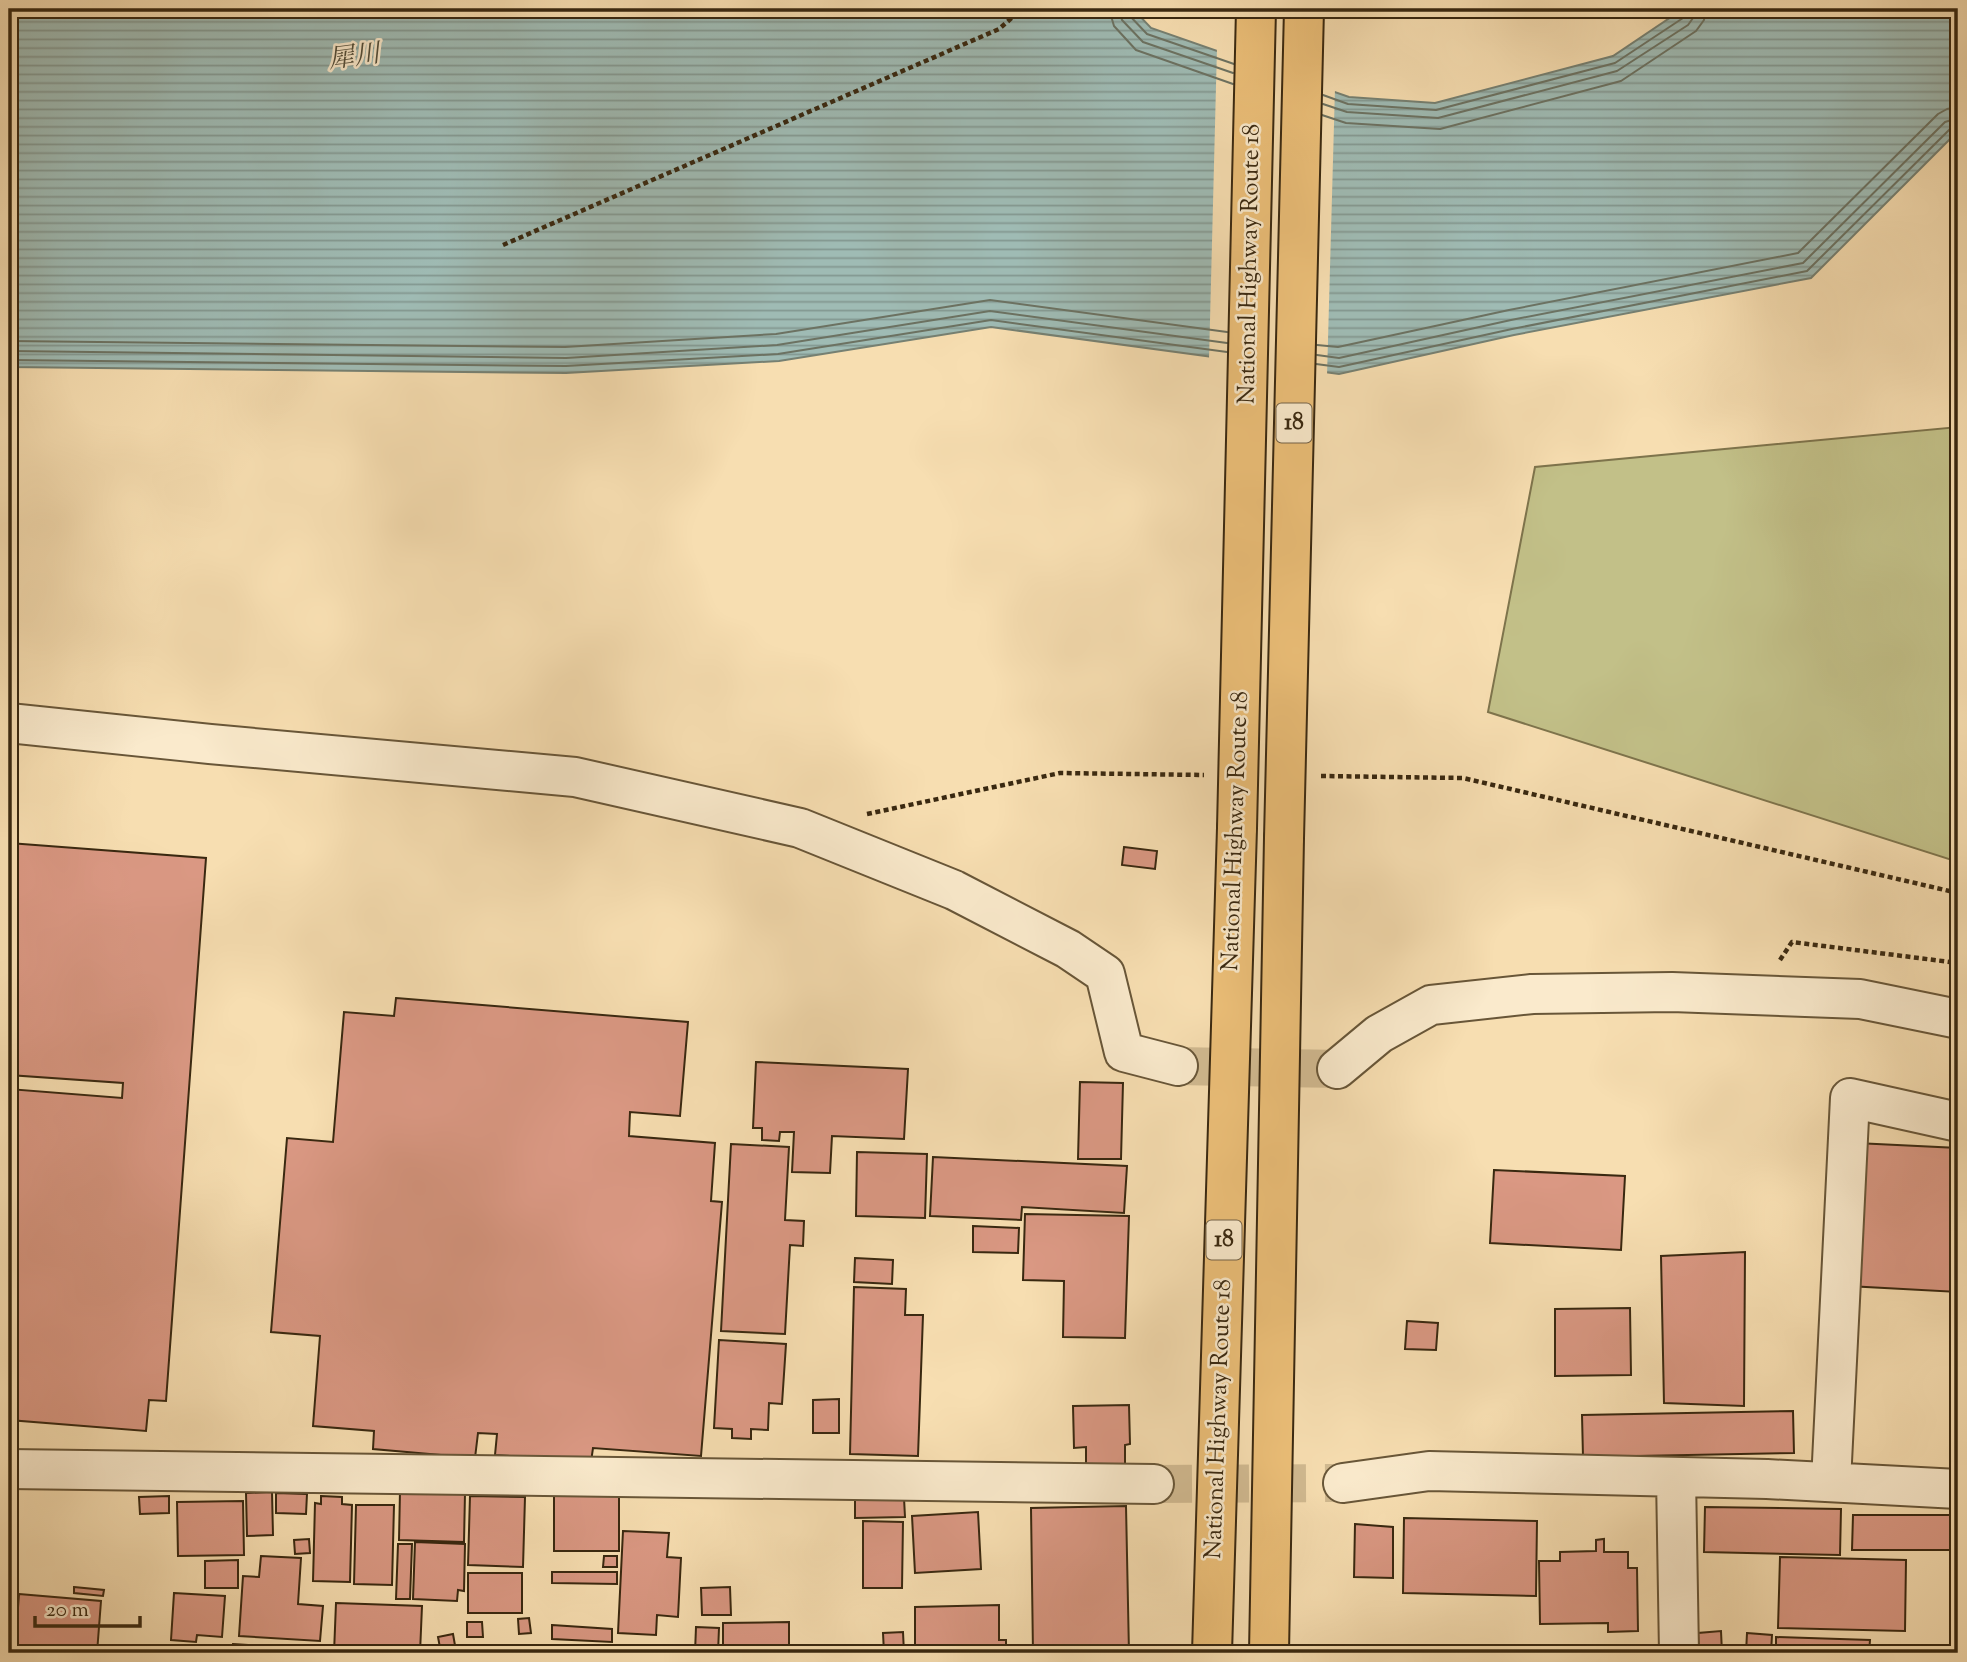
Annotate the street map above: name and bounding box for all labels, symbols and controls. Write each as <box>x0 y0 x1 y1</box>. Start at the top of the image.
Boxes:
water label: 犀川 <box>326 36 385 80</box>
street label: National Highway Route 18 <box>1231 124 1269 404</box>
road number: 18 <box>1276 404 1312 442</box>
street label: National Highway Route 18 <box>1214 690 1258 972</box>
road number: 18 <box>1206 1220 1242 1260</box>
street label: National Highway Route 18 <box>1197 1278 1241 1560</box>
scale bar <box>35 1585 140 1629</box>
text: 20 m <box>46 1596 89 1626</box>

